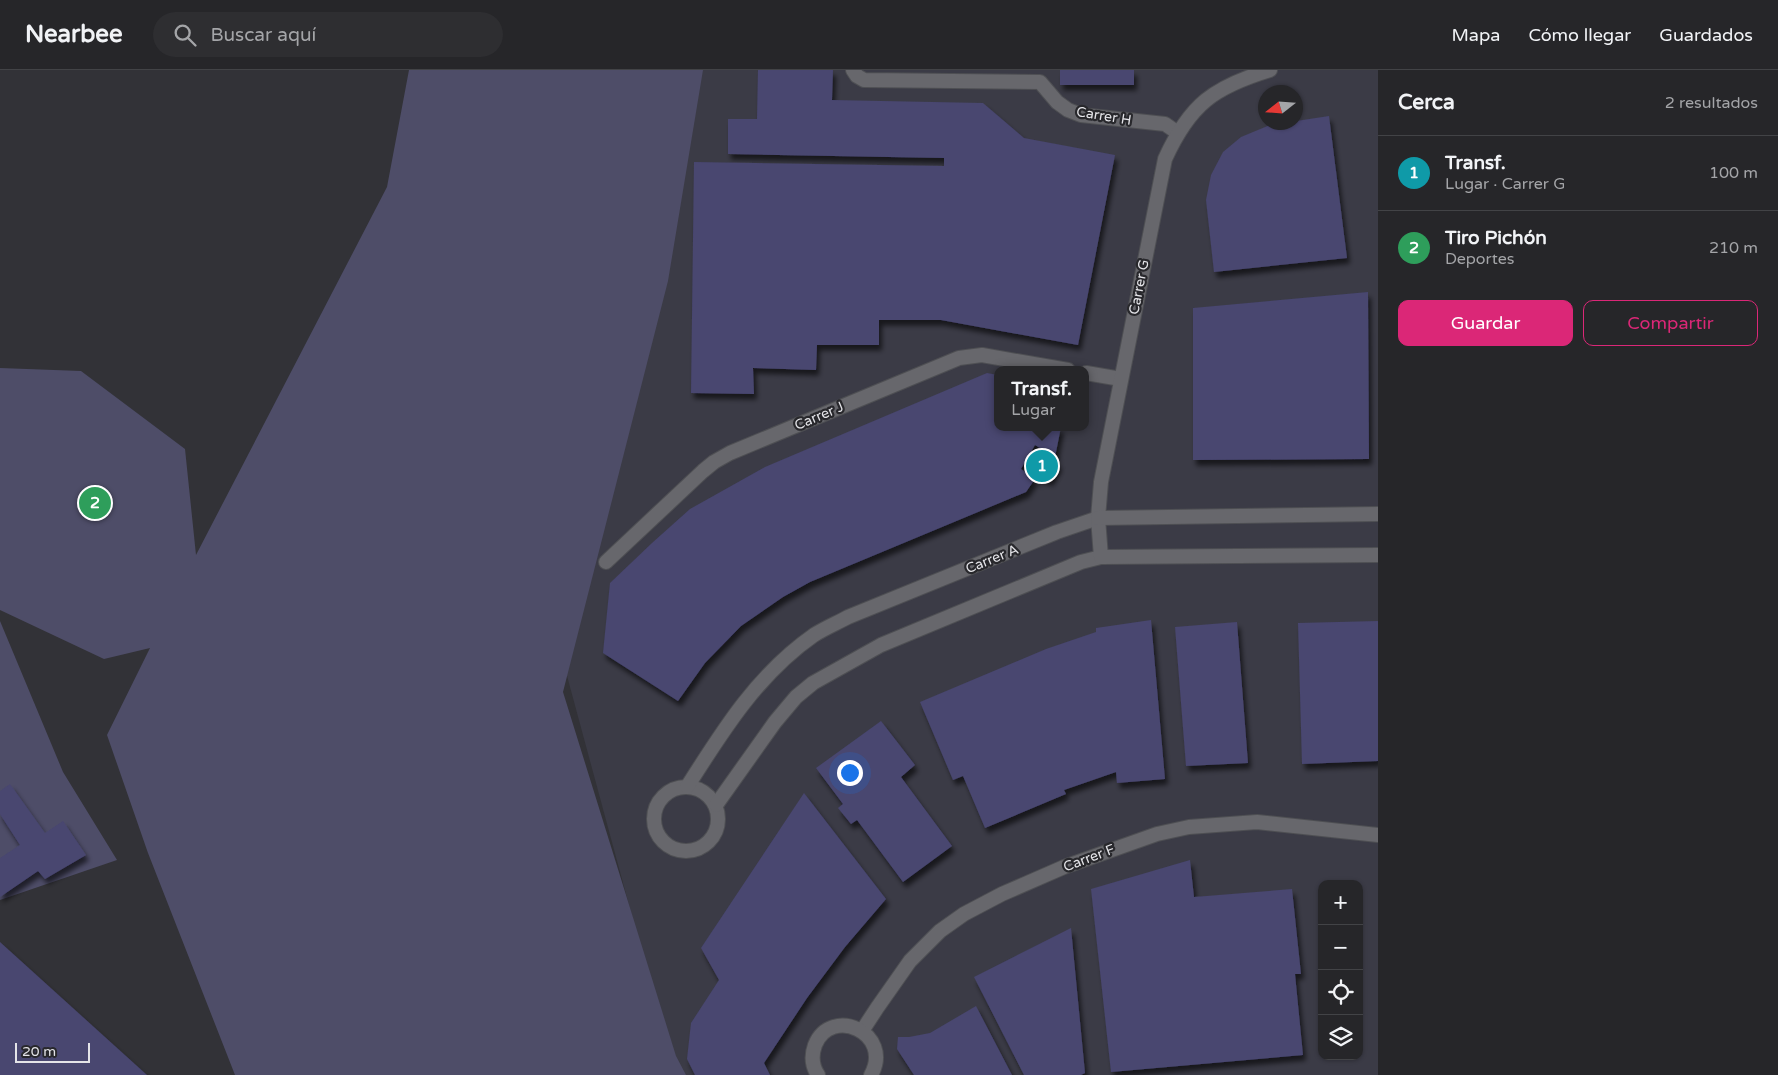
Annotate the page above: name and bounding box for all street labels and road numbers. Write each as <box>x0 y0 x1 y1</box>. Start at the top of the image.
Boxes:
street label: Carrer H <box>1075 103 1133 129</box>
street label: Carrer G <box>1125 258 1153 316</box>
street label: Carrer J <box>792 398 846 434</box>
street label: Carrer A <box>963 541 1021 577</box>
street label: Carrer F <box>1061 840 1117 876</box>

